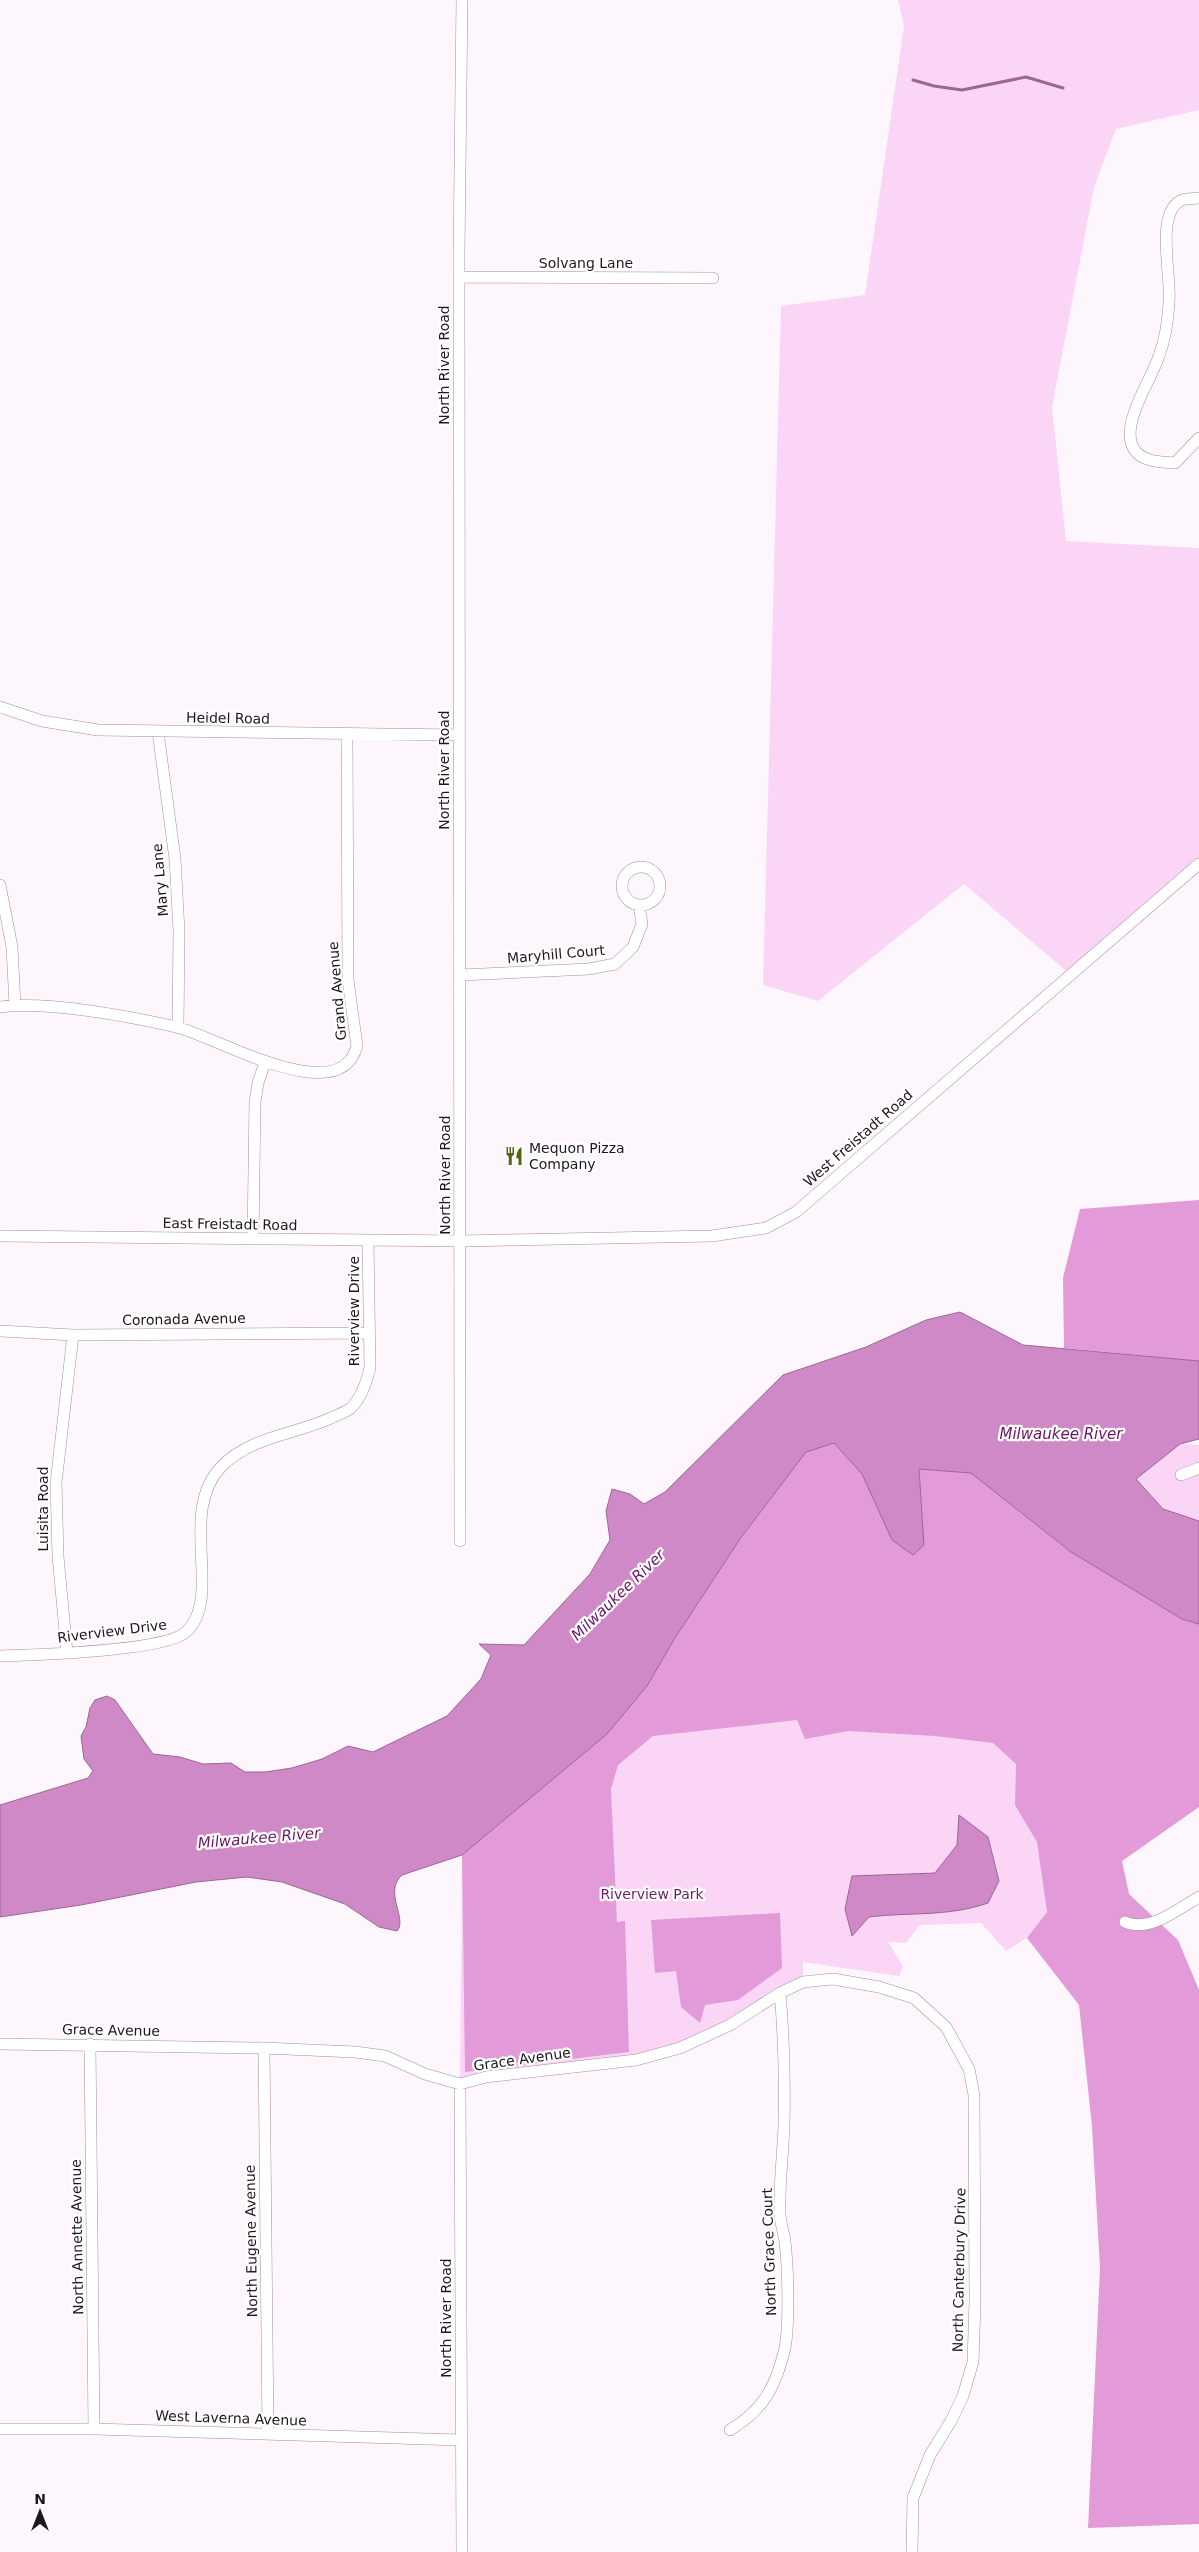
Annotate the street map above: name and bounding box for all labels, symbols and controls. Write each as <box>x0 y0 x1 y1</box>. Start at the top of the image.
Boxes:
street label: Solvang Lane <box>539 255 633 271</box>
street label: North River Road <box>436 305 452 425</box>
street label: Heidel Road <box>186 709 270 727</box>
street label: North River Road <box>436 710 452 830</box>
street label: Mary Lane <box>149 843 171 917</box>
street label: Grand Avenue <box>325 941 349 1041</box>
street label: Maryhill Court <box>506 942 606 966</box>
street label: West Freistadt Road <box>800 1086 916 1190</box>
street label: North River Road <box>437 1115 453 1235</box>
place label: Mequon Pizza Company <box>529 1140 625 1172</box>
restaurant icon: Mequon Pizza Company <box>503 1145 525 1167</box>
street label: East Freistadt Road <box>162 1215 298 1233</box>
street label: Riverview Drive <box>346 1256 362 1366</box>
street label: Coronada Avenue <box>122 1310 246 1328</box>
water label: Milwaukee River <box>999 1425 1123 1443</box>
street label: Luisita Road <box>35 1466 51 1552</box>
water label: Milwaukee River <box>567 1545 669 1644</box>
street label: Riverview Drive <box>56 1616 168 1646</box>
water label: Milwaukee River <box>197 1824 322 1852</box>
park label: Riverview Park <box>600 1886 704 1902</box>
street label: Grace Avenue <box>62 2021 160 2039</box>
street label: Grace Avenue <box>472 2044 572 2074</box>
street label: North Annette Avenue <box>68 2159 86 2315</box>
street label: North Eugene Avenue <box>242 2164 260 2318</box>
street label: North Grace Court <box>759 2187 779 2316</box>
street label: North Canterbury Drive <box>950 2188 968 2352</box>
street label: North River Road <box>438 2258 454 2378</box>
street label: West Laverna Avenue <box>155 2407 307 2429</box>
north arrow <box>15 2487 65 2537</box>
text: N <box>34 2491 46 2507</box>

